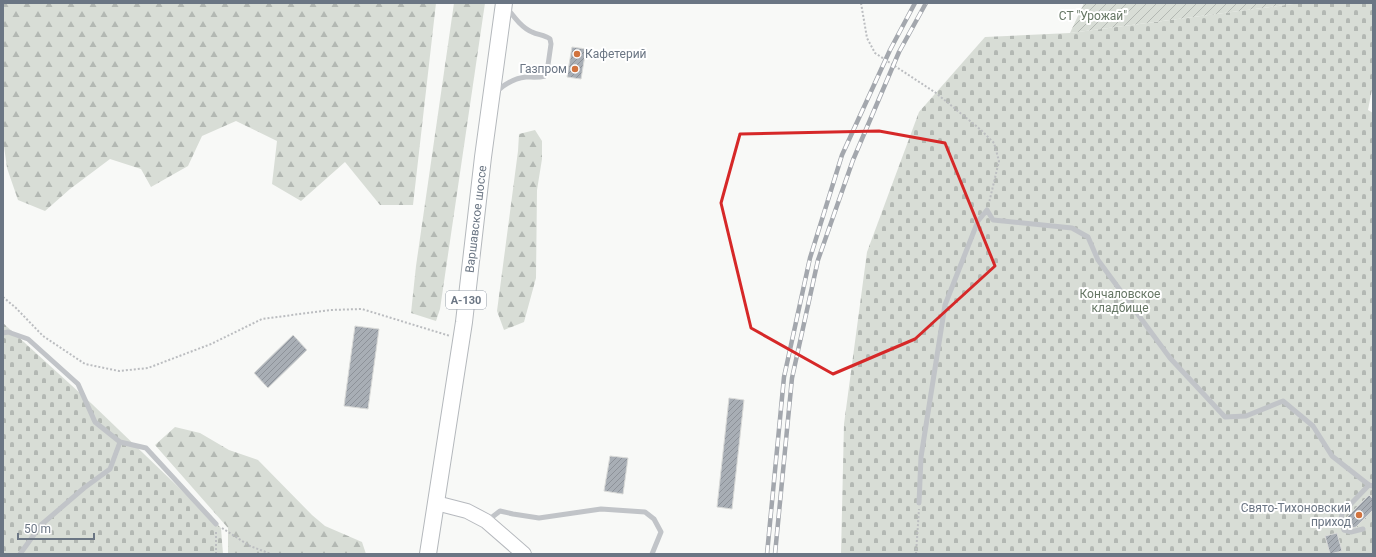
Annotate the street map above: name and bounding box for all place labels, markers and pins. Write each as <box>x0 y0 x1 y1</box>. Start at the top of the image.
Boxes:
place label: Кафетерий <box>585 47 647 61</box>
marker: Кафетерий <box>572 49 582 59</box>
place label: Газпром <box>520 62 567 76</box>
marker: Газпром <box>570 64 580 74</box>
place label: Свято-Тихоновский приход <box>1241 501 1351 529</box>
marker: Свято-Тихоновский приход <box>1354 510 1364 520</box>

